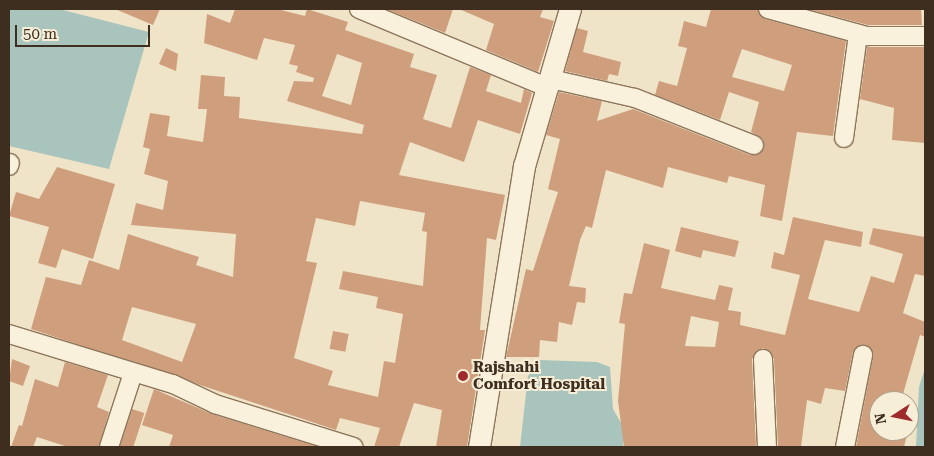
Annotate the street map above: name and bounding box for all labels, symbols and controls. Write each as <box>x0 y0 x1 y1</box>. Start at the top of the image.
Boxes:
scale bar <box>18 15 152 47</box>
text: 50 m <box>23 25 57 43</box>
place label: Rajshahi Comfort Hospital <box>473 358 605 393</box>
marker: Rajshahi Comfort Hospital <box>457 370 469 382</box>
north arrow <box>869 391 919 441</box>
text: N <box>871 412 889 425</box>

